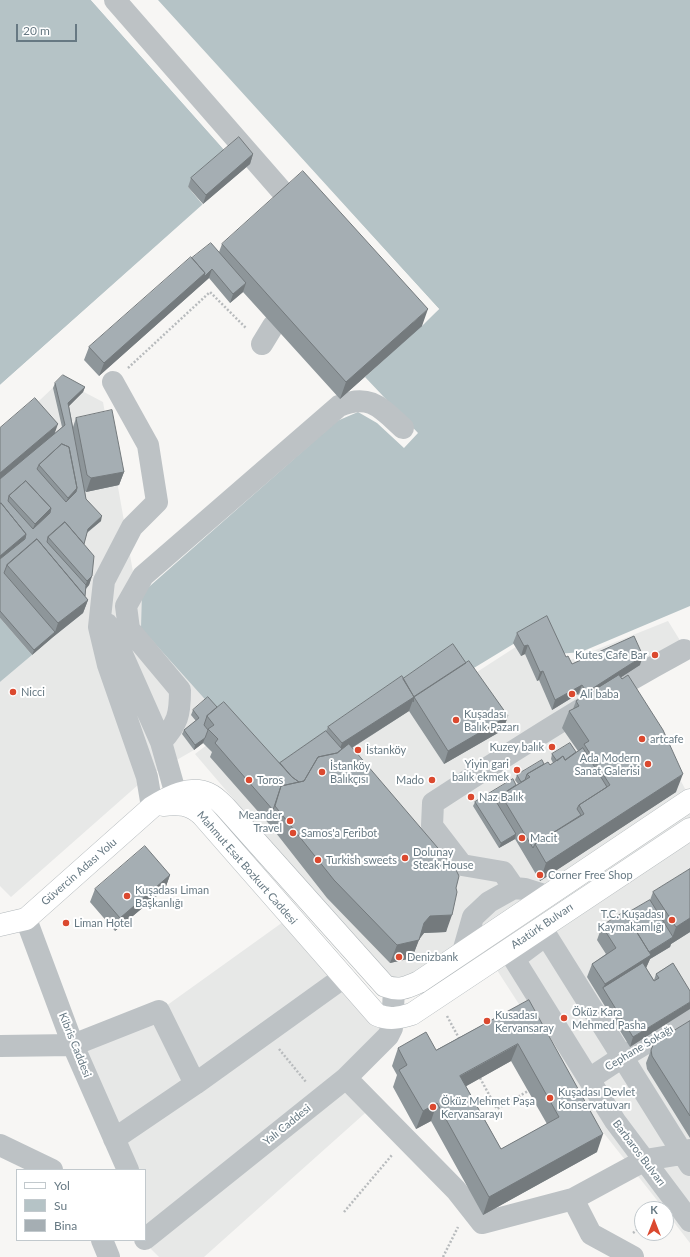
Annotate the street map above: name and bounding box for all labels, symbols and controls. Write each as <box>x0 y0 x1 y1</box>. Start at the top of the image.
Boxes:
scale bar <box>18 16 79 42</box>
text: 20 m <box>23 23 50 38</box>
place label: Kutes Cafe Bar <box>575 648 647 662</box>
marker: Kutes Cafe Bar <box>650 650 660 660</box>
place label: Nicci <box>21 685 45 699</box>
marker: Nicci <box>8 687 18 697</box>
place label: Ali baba <box>580 687 619 701</box>
marker: Ali baba <box>567 689 577 699</box>
place label: Kuşadası Balık Pazarı <box>464 707 519 733</box>
marker: Kuşadası Balık Pazarı <box>451 715 461 725</box>
place label: artcafe <box>650 732 684 746</box>
marker: artcafe <box>637 734 647 744</box>
place label: Kuzey balık <box>489 740 544 754</box>
marker: Kuzey balık <box>547 742 557 752</box>
place label: İstanköy <box>366 743 406 757</box>
marker: İstanköy <box>353 745 363 755</box>
place label: Ada Modern Sanat Galerisi <box>574 751 640 777</box>
place label: Yiyin gari balık ekmek <box>452 757 509 783</box>
place label: İstanköy Balıkçısı <box>330 759 370 785</box>
marker: Ada Modern Sanat Galerisi <box>643 759 653 769</box>
marker: Yiyin gari balık ekmek <box>512 765 522 775</box>
marker: İstanköy Balıkçısı <box>317 767 327 777</box>
place label: Toros <box>257 773 283 787</box>
place label: Mado <box>396 773 424 787</box>
marker: Toros <box>244 775 254 785</box>
marker: Mado <box>427 775 437 785</box>
place label: Naz Balık <box>479 790 524 804</box>
marker: Naz Balık <box>466 792 476 802</box>
place label: Meander Travel <box>239 808 282 834</box>
street label: Mahmut Esat Bozkurt Caddesi <box>194 809 300 927</box>
marker: Meander Travel <box>285 816 295 826</box>
place label: Samos'a Feribot <box>301 826 377 840</box>
marker: Samos'a Feribot <box>288 828 298 838</box>
place label: Macit <box>530 831 557 845</box>
marker: Macit <box>517 833 527 843</box>
street label: Güvercin Adası Yolu <box>39 836 119 908</box>
place label: Dolunay Steak House <box>413 845 473 871</box>
place label: Turkish sweets <box>326 853 397 867</box>
marker: Dolunay Steak House <box>400 853 410 863</box>
marker: Turkish sweets <box>313 855 323 865</box>
place label: Corner Free Shop <box>548 868 633 882</box>
marker: Corner Free Shop <box>535 870 545 880</box>
place label: Kuşadası Liman Başkanlığı <box>135 883 209 909</box>
marker: Kuşadası Liman Başkanlığı <box>122 891 132 901</box>
street label: Atatürk Bulvarı <box>508 900 576 952</box>
place label: T.C. Kuşadası Kaymakamlığı <box>598 907 664 933</box>
marker: T.C. Kuşadası Kaymakamlığı <box>667 915 677 925</box>
place label: Liman Hotel <box>74 916 132 930</box>
marker: Liman Hotel <box>61 918 71 928</box>
place label: Denizbank <box>407 950 458 964</box>
marker: Denizbank <box>394 952 404 962</box>
place label: Öküz Kara Mehmed Pasha <box>572 1005 646 1031</box>
place label: Kusadası Kervansaray <box>495 1008 554 1034</box>
street label: Kibris Caddesi <box>56 1011 94 1079</box>
marker: Öküz Kara Mehmed Pasha <box>559 1013 569 1023</box>
marker: Kusadası Kervansaray <box>482 1016 492 1026</box>
street label: Cephane Sokağı <box>603 1022 675 1074</box>
place label: Kuşadası Devlet Konservatuvarı <box>558 1085 635 1111</box>
marker: Kuşadası Devlet Konservatuvarı <box>545 1093 555 1103</box>
place label: Öküz Mehmet Paşa Kervansarayı <box>441 1094 535 1120</box>
street label: Yalı Caddesi <box>260 1102 314 1148</box>
marker: Öküz Mehmet Paşa Kervansarayı <box>428 1102 438 1112</box>
street label: Barbaros Bulvarı <box>610 1117 668 1189</box>
legend <box>16 1169 146 1241</box>
text: Yol <box>54 1178 70 1193</box>
text: Su <box>54 1198 67 1213</box>
north arrow <box>634 1201 674 1241</box>
text: K <box>650 1203 658 1216</box>
text: Bina <box>54 1218 77 1233</box>

